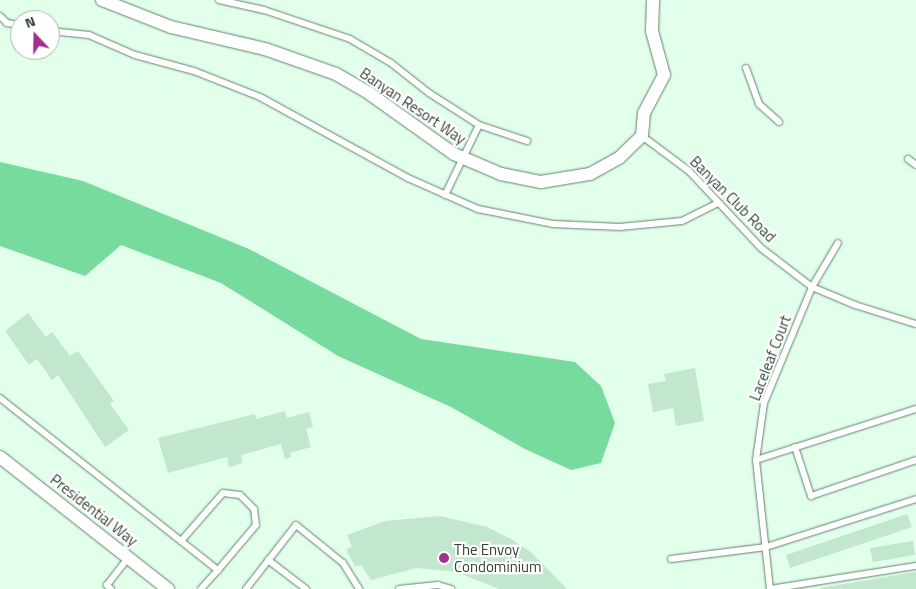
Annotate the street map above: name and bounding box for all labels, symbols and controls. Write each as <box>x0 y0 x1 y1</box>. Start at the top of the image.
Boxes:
north arrow <box>10 10 60 60</box>
text: N <box>22 10 38 33</box>
street label: Banyan Resort Way <box>357 64 469 148</box>
street label: Banyan Club Road <box>686 152 780 246</box>
street label: Laceleaf Court <box>745 313 795 403</box>
street label: Presidential Way <box>47 470 141 550</box>
place label: The Envoy Condominium <box>454 540 542 575</box>
marker: The Envoy Condominium <box>438 552 450 564</box>

